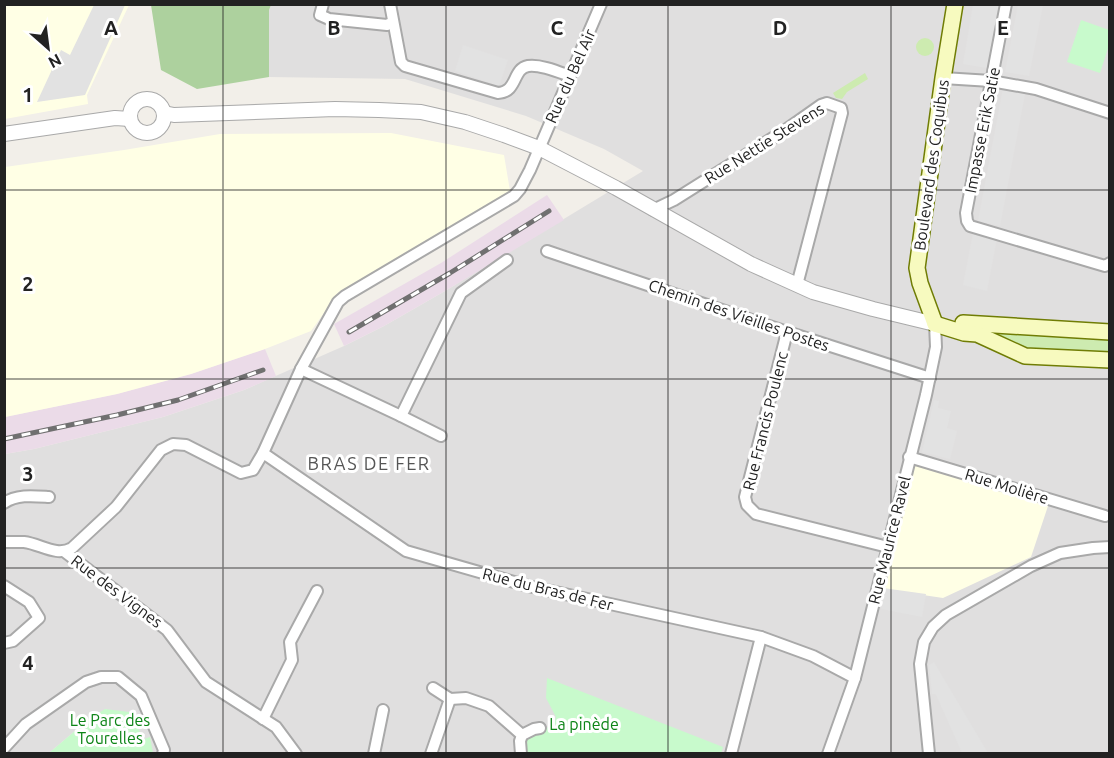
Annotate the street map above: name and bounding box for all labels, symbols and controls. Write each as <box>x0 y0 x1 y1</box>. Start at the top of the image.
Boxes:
text: A <box>104 16 118 39</box>
text: B <box>327 16 341 39</box>
text: C <box>551 16 564 39</box>
text: D <box>773 16 787 39</box>
text: E <box>997 16 1009 39</box>
north arrow <box>18 18 78 78</box>
street label: Rue du Bel Air <box>541 26 599 126</box>
text: N <box>46 50 65 72</box>
street label: Impasse Erik Satie <box>961 65 1003 195</box>
street label: Boulevard des Coquibus <box>910 78 952 252</box>
text: 1 <box>22 83 34 106</box>
street label: Rue Nettie Stevens <box>701 99 827 187</box>
text: 2 <box>22 272 34 295</box>
street label: Chemin des Vieilles Postes <box>646 276 832 354</box>
street label: Rue Francis Poulenc <box>739 349 791 492</box>
district label: BRAS DE FER <box>308 453 430 473</box>
text: 3 <box>22 462 34 485</box>
street label: Rue Molière <box>963 465 1051 507</box>
street label: Rue Maurice Ravel <box>864 474 914 606</box>
street label: Rue des Vignes <box>68 551 166 631</box>
street label: Rue du Bras de Fer <box>481 564 615 614</box>
text: 4 <box>22 651 34 674</box>
park label: Le Parc des Tourelles <box>70 711 150 747</box>
park label: La pinède <box>549 715 619 733</box>

